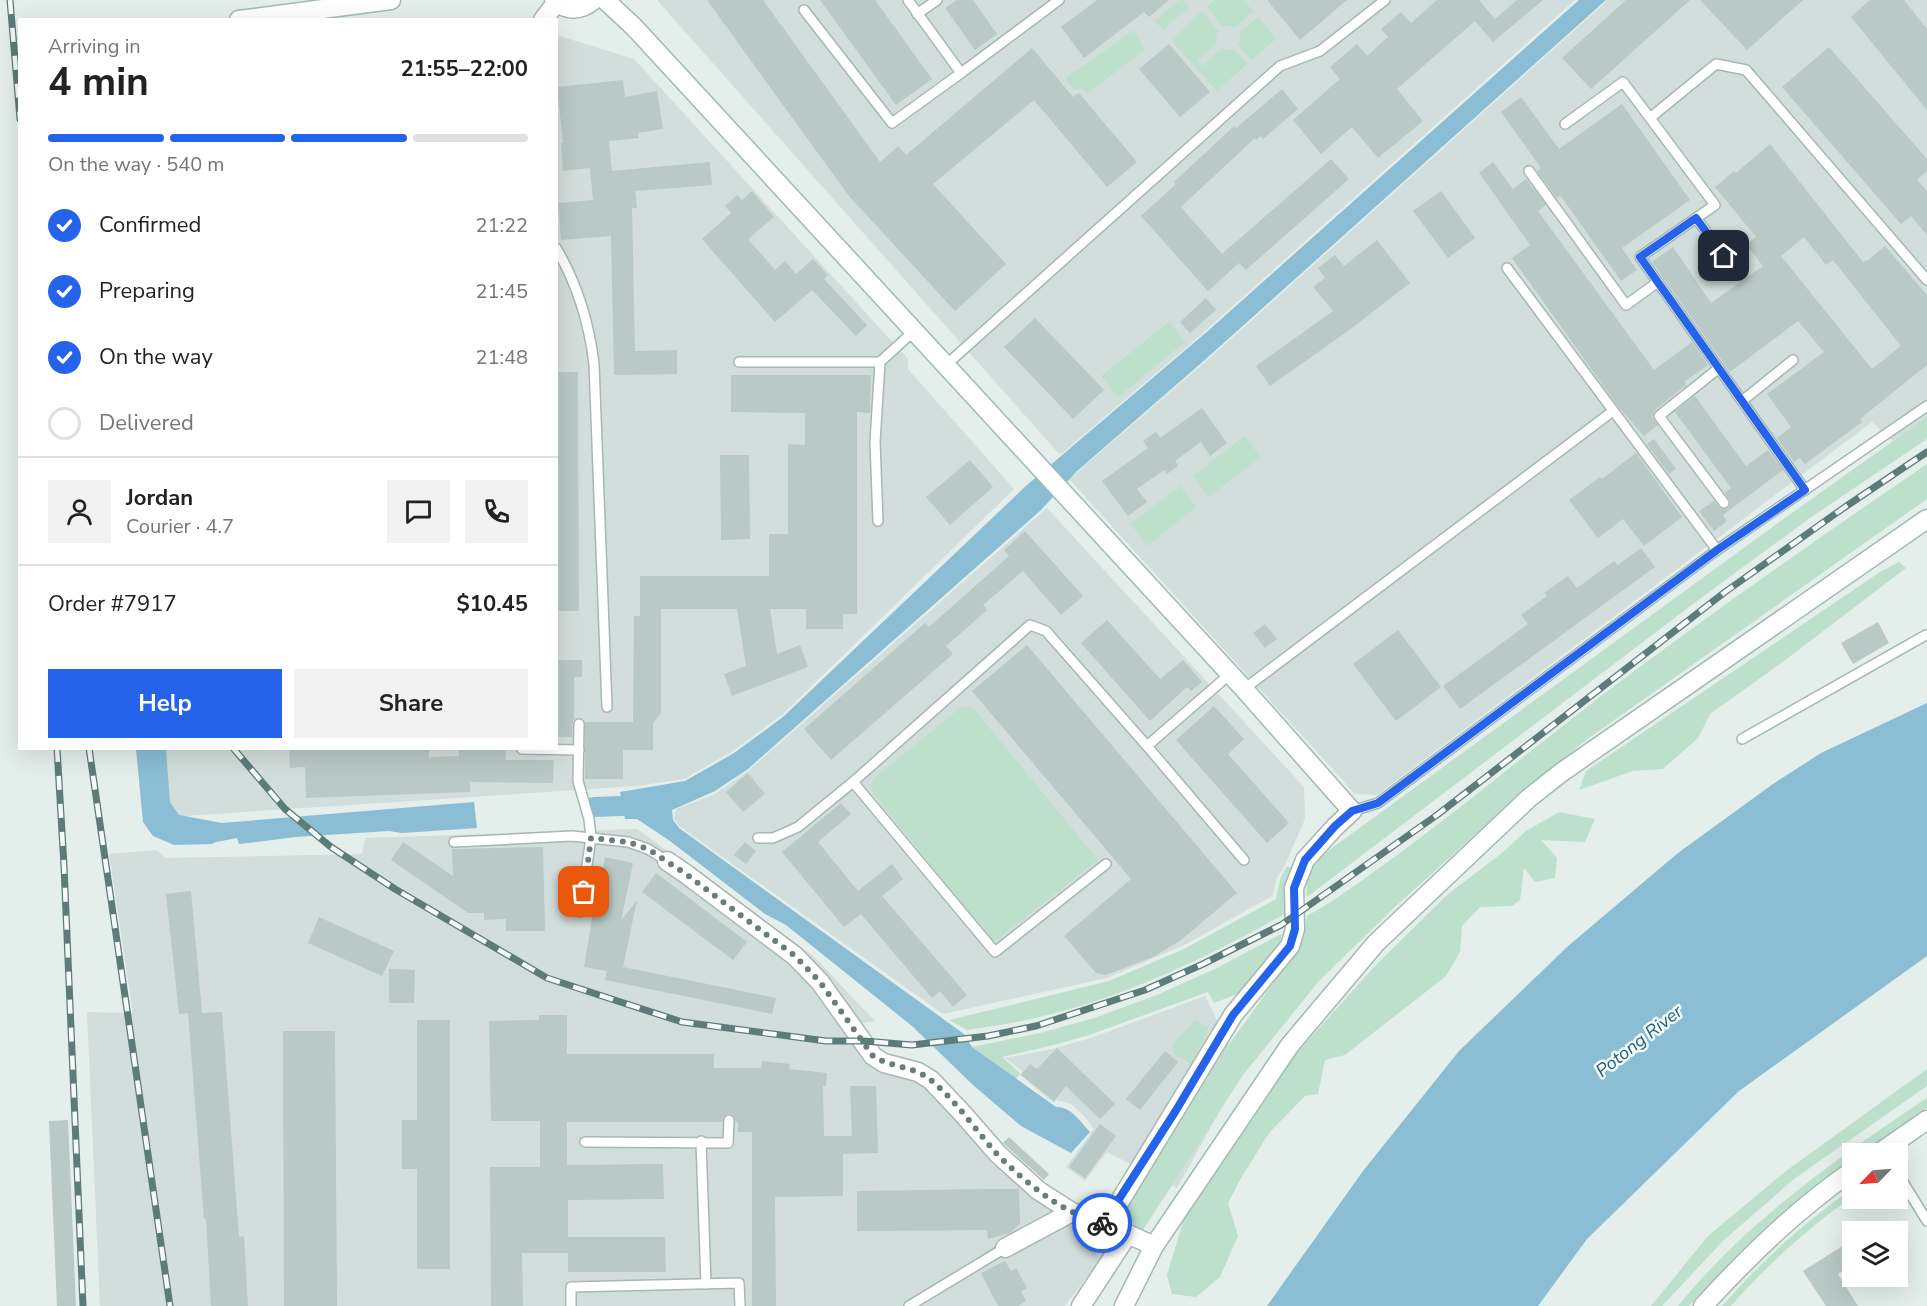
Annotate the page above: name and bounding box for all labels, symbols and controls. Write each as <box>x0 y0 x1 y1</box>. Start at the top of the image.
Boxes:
text: Arriving in <box>48 33 141 60</box>
text: 21:55–22:00 <box>400 54 528 84</box>
text: 4 min <box>48 56 149 109</box>
text: On the way · 540 m <box>48 151 224 178</box>
icon: check <box>48 209 81 242</box>
text: Confirmed <box>99 210 201 240</box>
text: 21:22 <box>475 212 528 239</box>
pin <box>1698 230 1749 281</box>
icon: home <box>1707 239 1740 272</box>
icon: check <box>48 275 81 308</box>
text: Preparing <box>99 276 195 306</box>
text: 21:45 <box>475 278 528 305</box>
icon: check <box>48 341 81 374</box>
text: On the way <box>99 342 213 372</box>
text: 21:48 <box>475 344 528 371</box>
text: Delivered <box>99 408 194 438</box>
button: person <box>48 480 111 543</box>
button: chat <box>387 480 450 543</box>
button: phone <box>465 480 528 543</box>
text: Jordan <box>126 483 193 513</box>
text: Courier · 4.7 <box>126 513 234 540</box>
text: Order #7917 <box>48 589 177 619</box>
text: $10.45 <box>457 589 528 619</box>
button: Help <box>48 669 282 738</box>
button: Share <box>294 669 528 738</box>
pin <box>558 866 609 917</box>
icon: bag <box>567 875 600 908</box>
water label: Potong River <box>1591 999 1688 1082</box>
north arrow <box>1842 1143 1908 1209</box>
map controls <box>1842 1143 1908 1287</box>
courier <box>1072 1193 1132 1253</box>
icon: bike <box>1086 1207 1119 1240</box>
button: layers <box>1842 1221 1908 1287</box>

